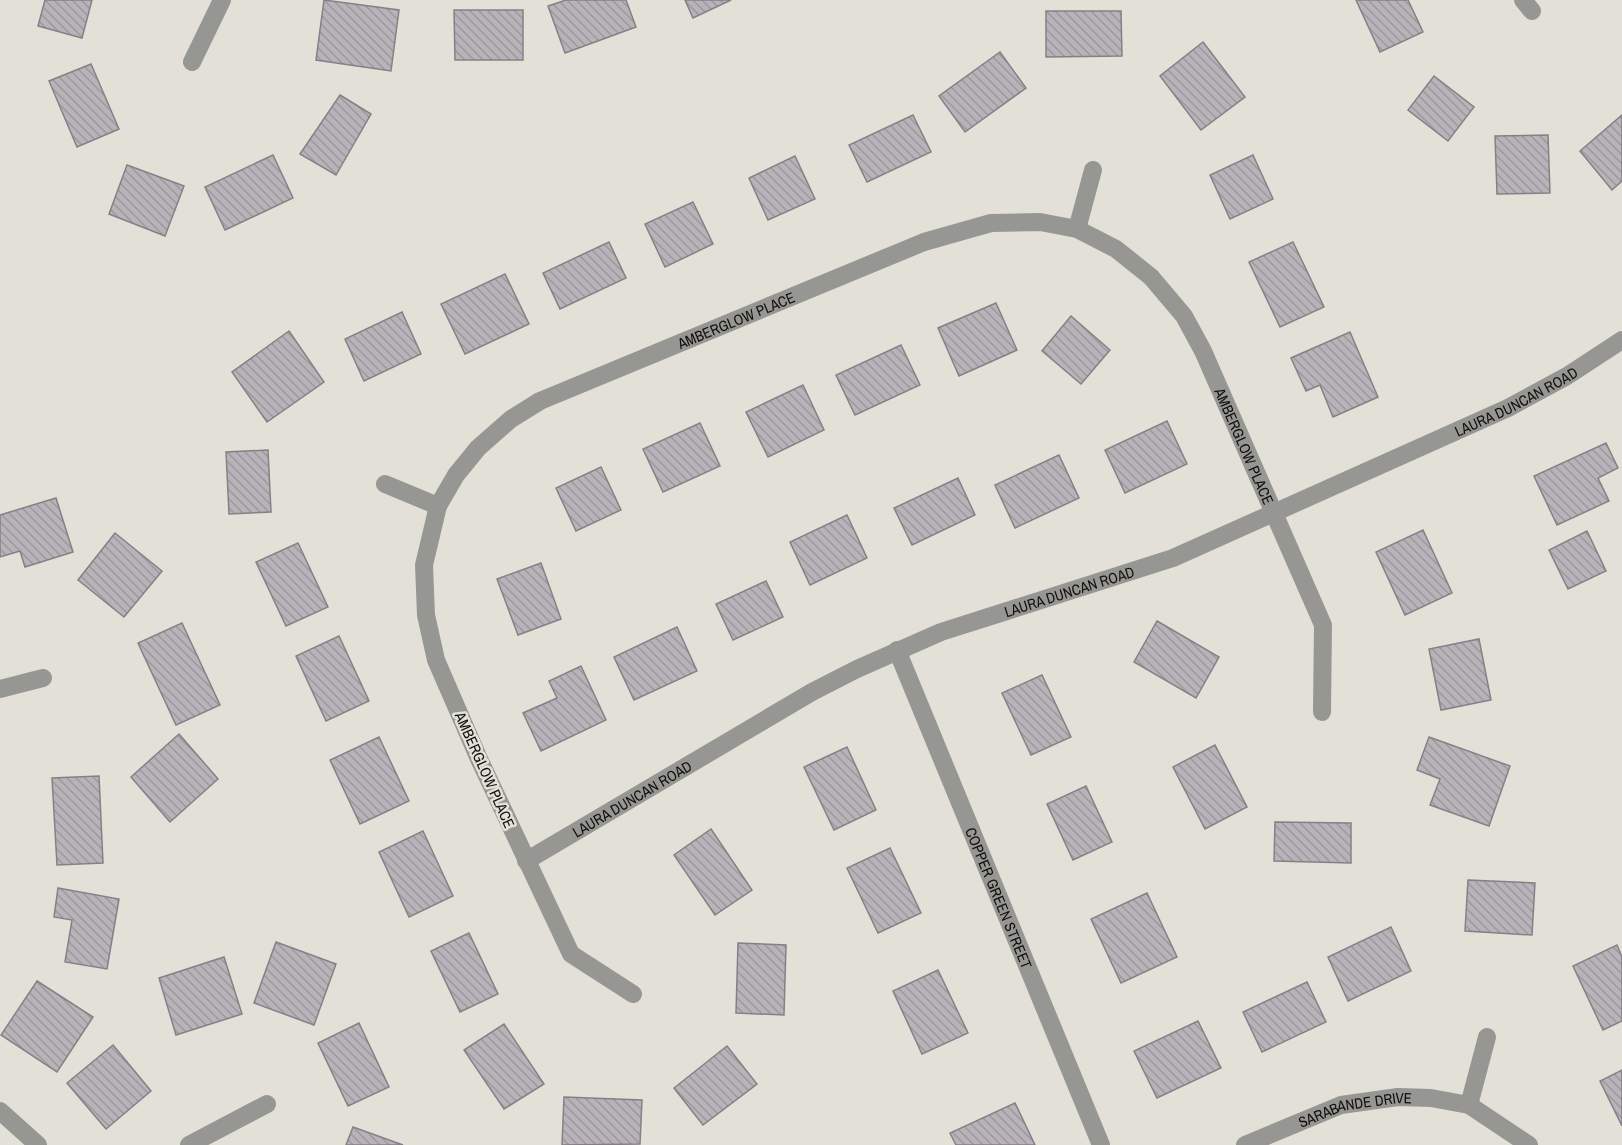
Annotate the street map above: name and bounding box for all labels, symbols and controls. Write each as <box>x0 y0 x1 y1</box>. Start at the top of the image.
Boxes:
street label: AMBERGLOW PLACE <box>673 286 798 354</box>
street label: LAURA DUNCAN ROAD <box>1451 361 1582 441</box>
street label: AMBERGLOW PLACE <box>1209 383 1279 508</box>
street label: LAURA DUNCAN ROAD <box>1001 561 1137 622</box>
street label: AMBERGLOW PLACE <box>450 708 520 831</box>
street label: LAURA DUNCAN ROAD <box>568 755 696 842</box>
street label: COPPER GREEN STREET <box>961 824 1038 972</box>
street label: SARABANDE DRIVE <box>1295 1086 1412 1132</box>

